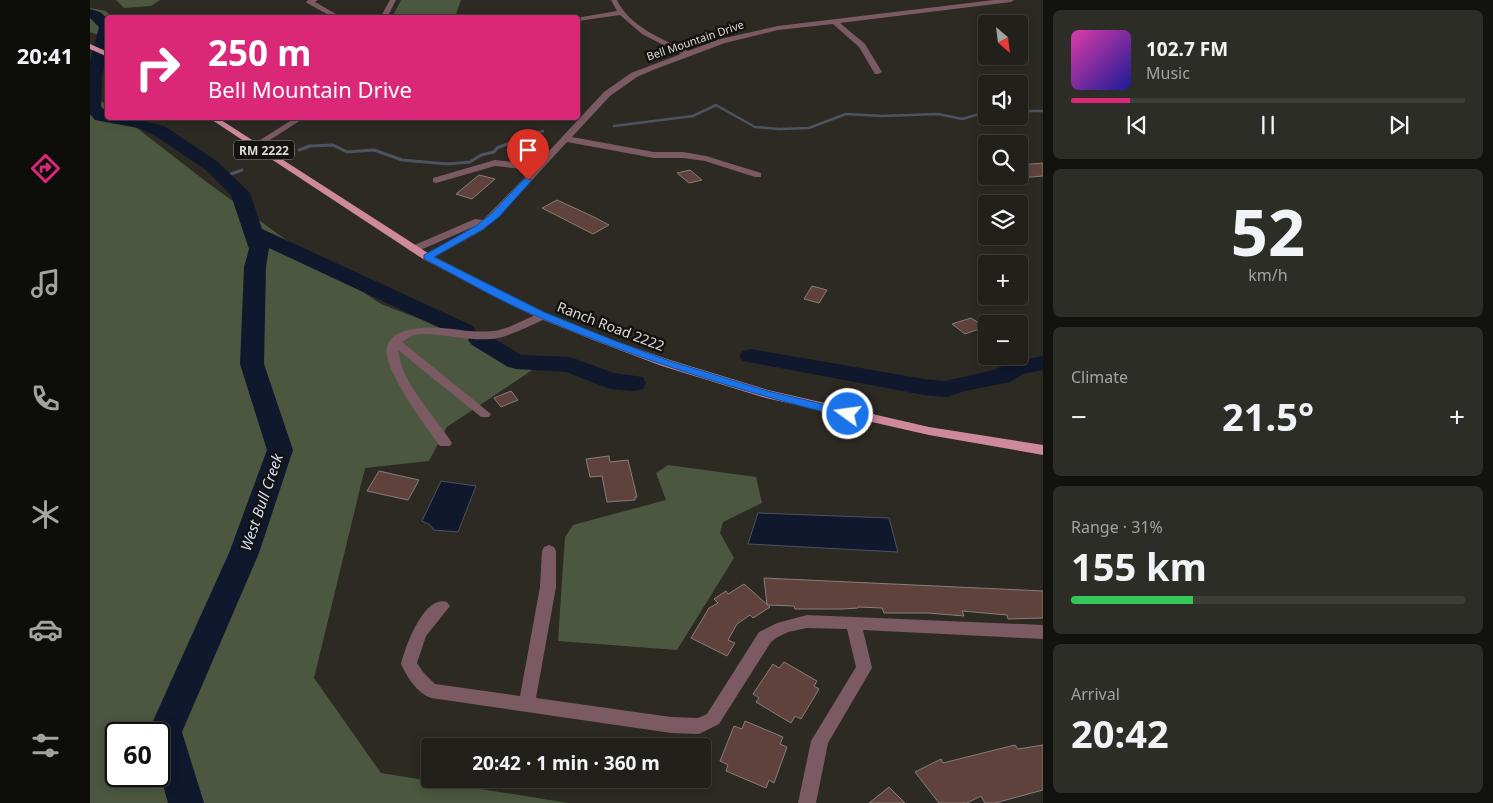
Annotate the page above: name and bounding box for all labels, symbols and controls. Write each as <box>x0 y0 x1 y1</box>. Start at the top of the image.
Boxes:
north arrow <box>978 15 1028 65</box>
map controls <box>978 15 1028 365</box>
street label: Bell Mountain Drive <box>644 16 746 64</box>
text: 250 m <box>208 29 311 76</box>
icon: right <box>125 35 190 100</box>
text: 102.7 FM <box>1146 36 1228 62</box>
text: 20:41 <box>17 40 73 70</box>
text: Music <box>1146 62 1190 84</box>
text: Bell Mountain Drive <box>208 74 412 104</box>
button: sound <box>978 75 1028 125</box>
icon: previous <box>1123 111 1151 139</box>
icon: pause <box>1254 111 1282 139</box>
icon: next <box>1385 111 1413 139</box>
pin <box>507 129 549 180</box>
button: search <box>978 135 1028 185</box>
icon: arrive <box>514 136 542 164</box>
road number: RM 2222 <box>234 140 294 160</box>
icon: directions <box>28 151 63 186</box>
text: 52 <box>1231 187 1305 275</box>
button: layers <box>978 195 1028 245</box>
button: + <box>978 255 1028 305</box>
text: km/h <box>1248 264 1288 286</box>
icon: music <box>28 266 63 301</box>
street label: Ranch Road 2222 <box>555 297 667 355</box>
button: − <box>978 315 1028 365</box>
text: Climate <box>1071 366 1128 388</box>
icon: phone <box>28 381 63 416</box>
position arrow <box>821 387 873 439</box>
text: 21.5° <box>1222 390 1314 442</box>
text: − <box>1071 397 1087 435</box>
text: + <box>1449 397 1465 435</box>
water label: West Bull Creek <box>235 450 287 553</box>
icon: climate <box>28 497 63 532</box>
text: Range · 31% <box>1071 516 1163 538</box>
text: 155 km <box>1071 540 1207 592</box>
icon: car <box>28 612 63 647</box>
text: Arrival <box>1071 683 1120 705</box>
text: 20:42 <box>1071 707 1169 759</box>
speed limit sign: 60 <box>105 722 170 787</box>
icon: filters <box>28 728 63 763</box>
text: 20:42 · 1 min · 360 m <box>472 750 660 776</box>

